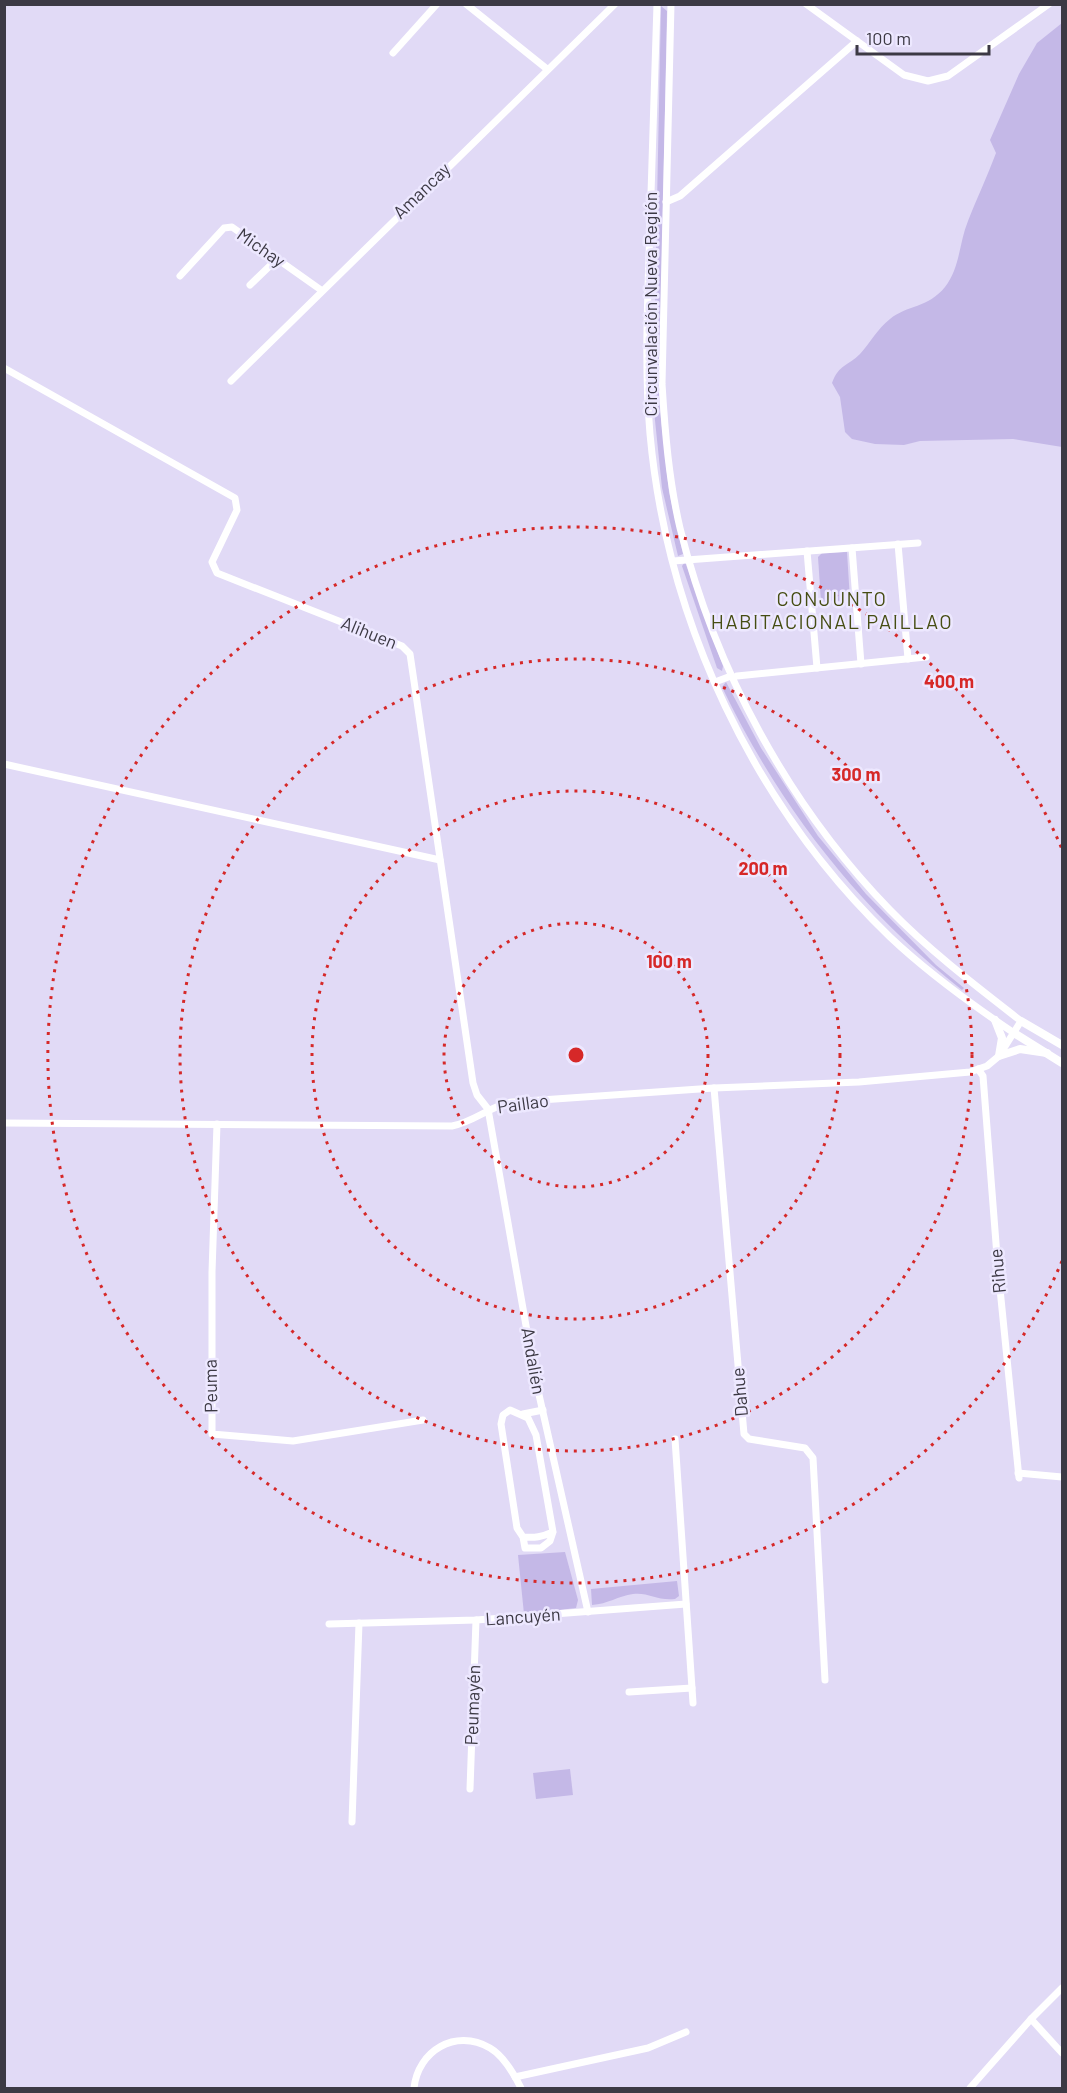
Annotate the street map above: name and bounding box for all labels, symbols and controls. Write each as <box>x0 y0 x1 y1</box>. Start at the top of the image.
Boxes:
scale bar <box>857 18 989 56</box>
text: 100 m <box>866 27 911 49</box>
street label: Amancay <box>388 158 455 223</box>
street label: Circunvalación Nueva Región <box>639 192 661 416</box>
street label: Michay <box>233 223 290 272</box>
district label: CONJUNTO HABITACIONAL PAILLAO <box>711 586 953 633</box>
street label: Alihuen <box>338 611 401 653</box>
text: 400 m <box>924 670 974 692</box>
text: 300 m <box>832 763 880 785</box>
text: 200 m <box>738 857 788 879</box>
text: 100 m <box>646 950 692 972</box>
centre of rings <box>566 1045 586 1065</box>
street label: Paillao <box>496 1089 550 1117</box>
street label: Rihue <box>984 1248 1010 1294</box>
street label: Andalién <box>517 1326 551 1396</box>
street label: Peuma <box>199 1359 221 1413</box>
street label: Dahue <box>726 1367 752 1418</box>
street label: Lancuyén <box>485 1602 561 1630</box>
street label: Peumayén <box>460 1664 484 1746</box>

